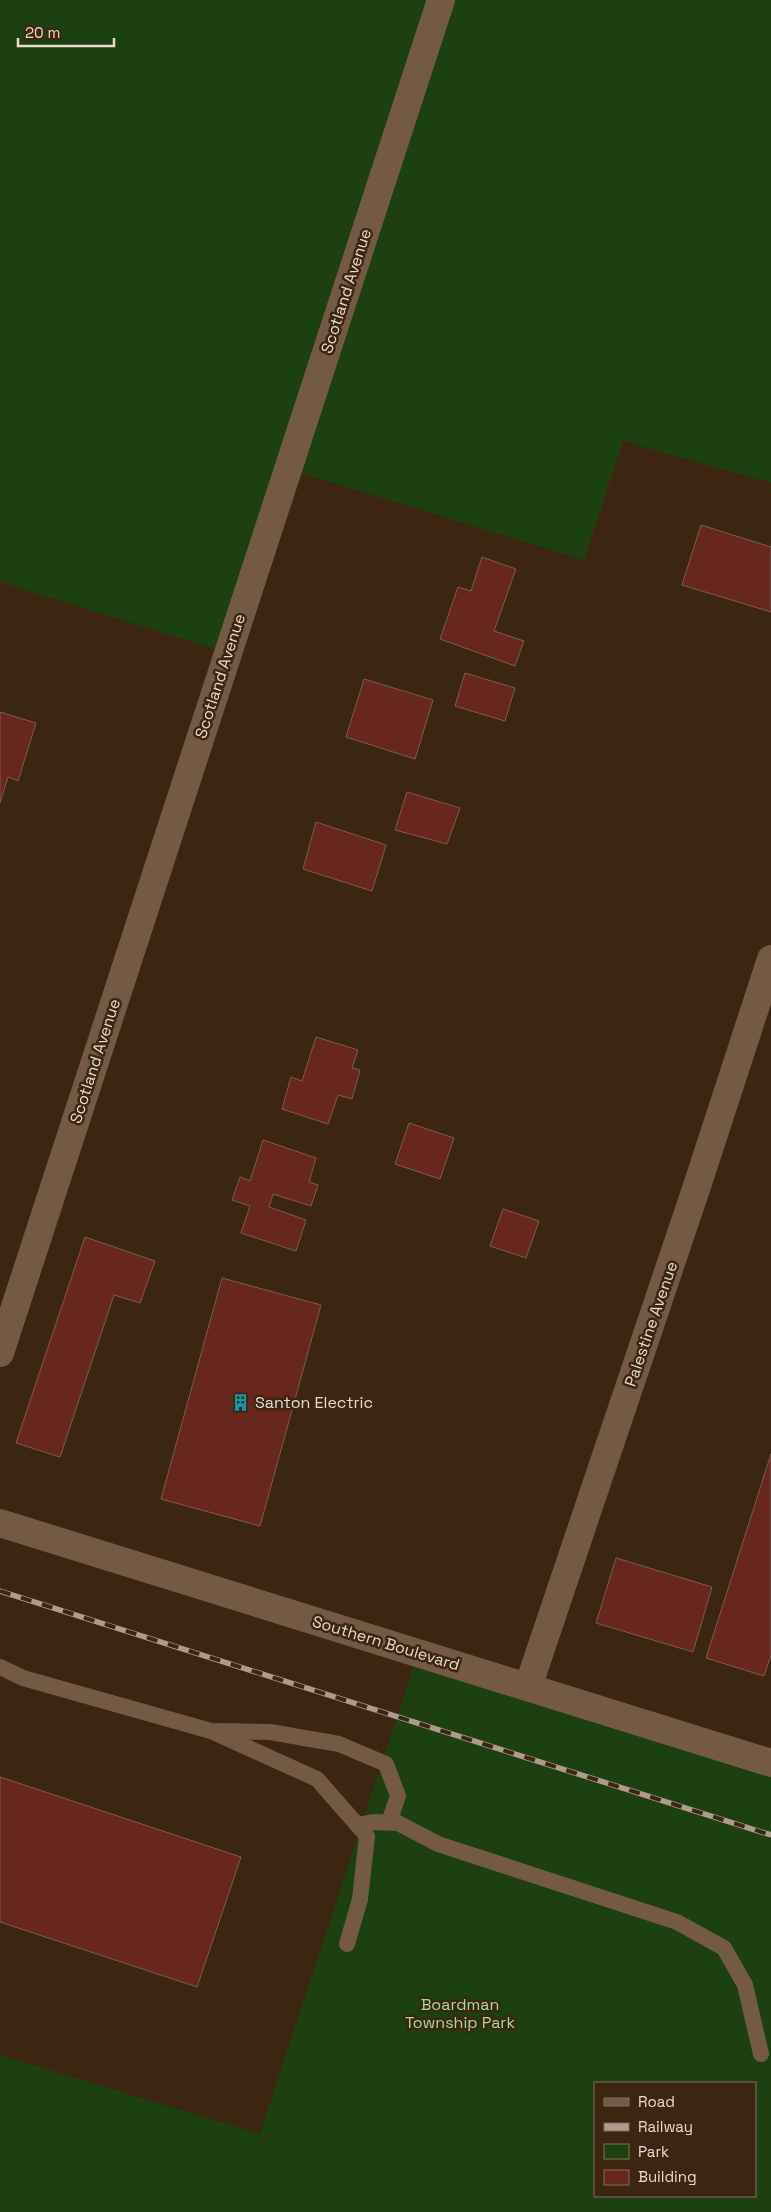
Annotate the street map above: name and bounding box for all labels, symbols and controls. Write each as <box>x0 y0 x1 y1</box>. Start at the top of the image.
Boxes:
scale bar <box>18 15 114 47</box>
text: 20 m <box>25 23 60 42</box>
street label: Scotland Avenue <box>316 226 376 356</box>
street label: Scotland Avenue <box>190 611 250 741</box>
street label: Scotland Avenue <box>65 996 125 1126</box>
street label: Palestine Avenue <box>620 1259 682 1389</box>
building icon: Santon Electric <box>231 1392 251 1412</box>
place label: Santon Electric <box>255 1392 373 1413</box>
street label: Southern Boulevard <box>310 1611 462 1675</box>
park label: Boardman Township Park <box>405 1994 515 2033</box>
legend <box>594 2082 756 2197</box>
text: Road <box>638 2092 675 2111</box>
text: Railway <box>638 2117 693 2136</box>
text: Park <box>638 2142 669 2161</box>
text: Building <box>638 2167 697 2186</box>

